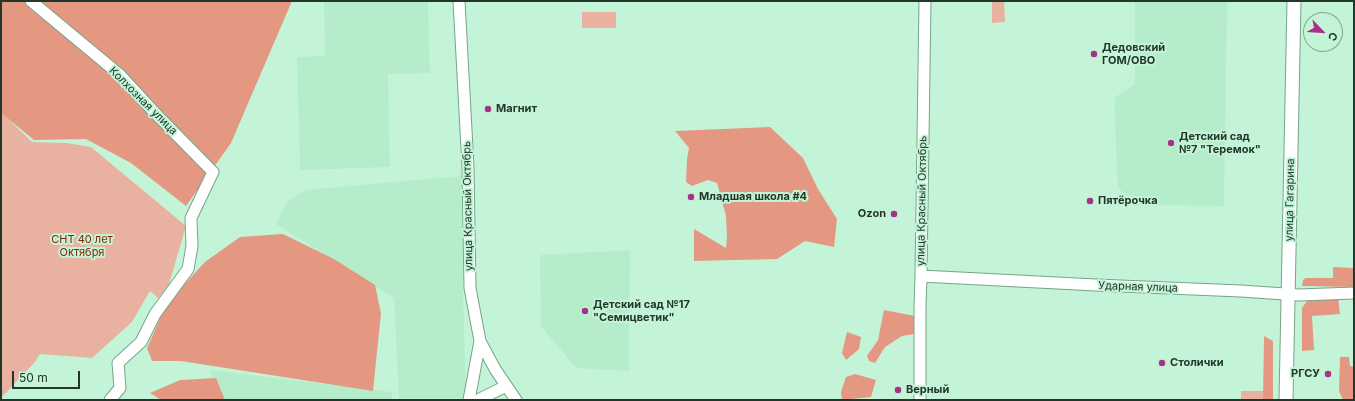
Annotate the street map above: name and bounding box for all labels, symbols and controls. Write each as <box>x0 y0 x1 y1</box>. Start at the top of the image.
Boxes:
north arrow <box>1303 12 1343 52</box>
text: С <box>1325 30 1341 43</box>
place label: Дедовский ГОМ/ОВО <box>1102 41 1165 67</box>
marker: Дедовский ГОМ/ОВО <box>1089 49 1099 59</box>
street label: Колхозная улица <box>106 64 180 138</box>
place label: Магнит <box>496 102 537 116</box>
marker: Магнит <box>483 104 493 114</box>
place label: Детский сад №7 "Теремок" <box>1179 130 1261 156</box>
street label: улица Красный Октябрь <box>914 136 930 266</box>
marker: Детский сад №7 "Теремок" <box>1166 138 1176 148</box>
street label: улица Красный Октябрь <box>460 141 476 271</box>
street label: улица Гагарина <box>1283 158 1297 242</box>
place label: Младшая школа #4 <box>699 190 807 204</box>
marker: Младшая школа #4 <box>686 192 696 202</box>
place label: Пятёрочка <box>1098 194 1158 208</box>
marker: Пятёрочка <box>1085 196 1095 206</box>
place label: Ozon <box>858 207 886 221</box>
marker: Ozon <box>889 209 899 219</box>
park label: СНТ 40 лет Октября <box>51 233 113 259</box>
street label: Ударная улица <box>1098 279 1178 295</box>
place label: Детский сад №17 "Семицветик" <box>593 298 690 324</box>
marker: Детский сад №17 "Семицветик" <box>580 306 590 316</box>
place label: Столички <box>1170 356 1224 370</box>
marker: Столички <box>1157 358 1167 368</box>
scale bar <box>14 363 82 389</box>
place label: РГСУ <box>1291 367 1320 381</box>
marker: РГСУ <box>1323 369 1333 379</box>
text: 50 m <box>19 370 48 385</box>
place label: Верный <box>906 383 949 397</box>
marker: Верный <box>893 385 903 395</box>

